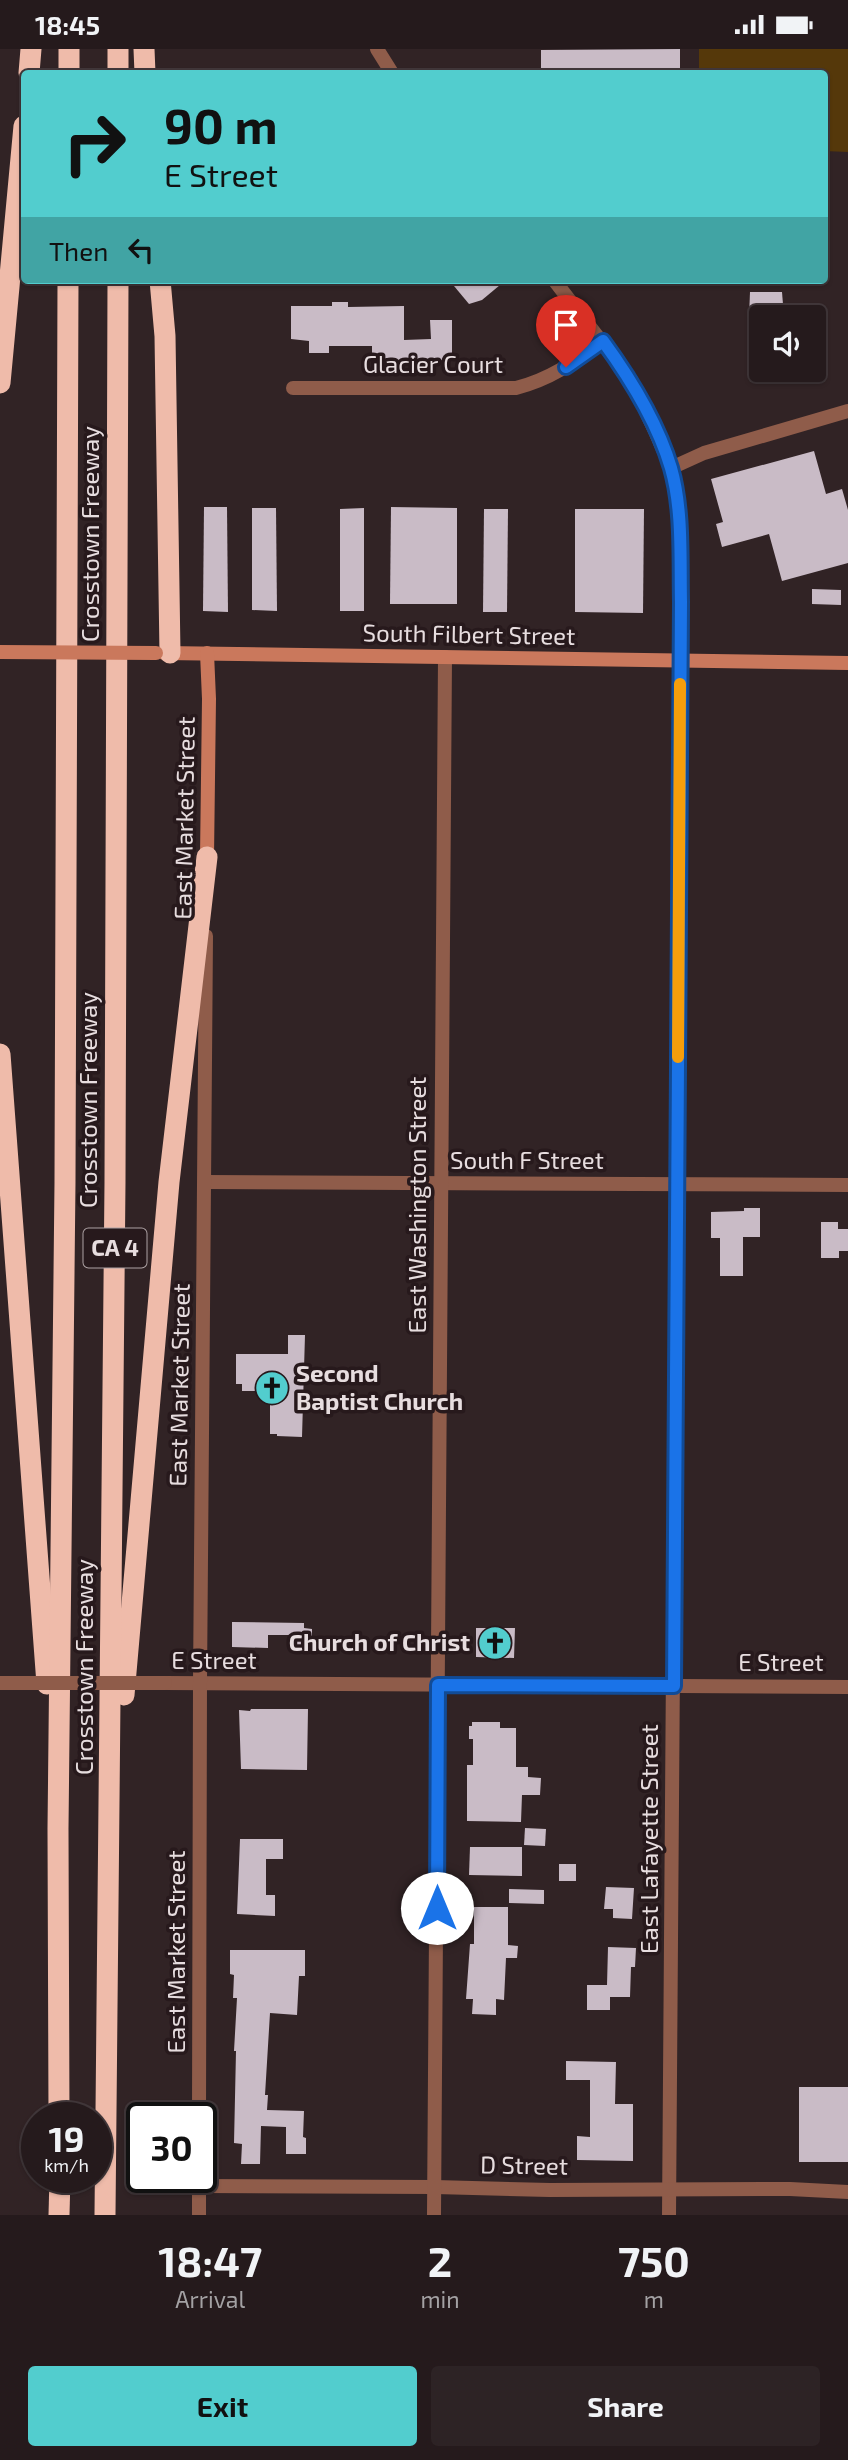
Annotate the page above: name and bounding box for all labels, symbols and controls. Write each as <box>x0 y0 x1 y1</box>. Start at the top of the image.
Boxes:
text: 18:45 <box>35 9 100 40</box>
text: 90 m <box>164 95 278 154</box>
icon: right <box>49 98 140 189</box>
text: E Street <box>164 155 278 193</box>
icon: left <box>122 231 160 269</box>
text: Then <box>49 235 108 266</box>
pin <box>536 295 596 367</box>
map controls <box>749 305 826 382</box>
button: sound <box>749 305 826 382</box>
icon: arrive <box>547 306 585 344</box>
street label: Glacier Court <box>363 349 503 378</box>
street label: Crosstown Freeway <box>75 426 104 642</box>
street label: South Filbert Street <box>362 617 576 650</box>
street label: East Market Street <box>167 716 200 920</box>
street label: Crosstown Freeway <box>73 992 102 1208</box>
street label: East Washington Street <box>402 1077 431 1333</box>
street label: South F Street <box>450 1145 604 1174</box>
road number: CA 4 <box>83 1229 146 1267</box>
street label: East Market Street <box>162 1283 195 1487</box>
place label: Second Baptist Church <box>296 1358 463 1415</box>
church icon: Second Baptist Church <box>253 1369 291 1407</box>
street label: Crosstown Freeway <box>69 1559 98 1775</box>
church icon: Church of Christ <box>476 1624 514 1662</box>
place label: Church of Christ <box>289 1627 470 1656</box>
street label: E Street <box>171 1645 257 1674</box>
street label: E Street <box>738 1647 824 1676</box>
street label: East Lafayette Street <box>634 1724 663 1954</box>
street label: East Market Street <box>161 1850 190 2054</box>
position arrow <box>400 1871 474 1945</box>
speed limit sign: 30 <box>126 2102 217 2193</box>
text: 19 <box>49 2117 84 2159</box>
street label: D Street <box>480 2149 568 2180</box>
text: km/h <box>44 2154 89 2176</box>
text: 18:47 <box>158 2235 262 2285</box>
text: 2 <box>428 2235 452 2285</box>
text: 750 <box>618 2235 690 2285</box>
text: Arrival <box>175 2285 245 2313</box>
text: min <box>420 2285 460 2313</box>
text: m <box>644 2285 664 2313</box>
button: Exit <box>28 2366 417 2446</box>
button: Share <box>431 2366 820 2446</box>

